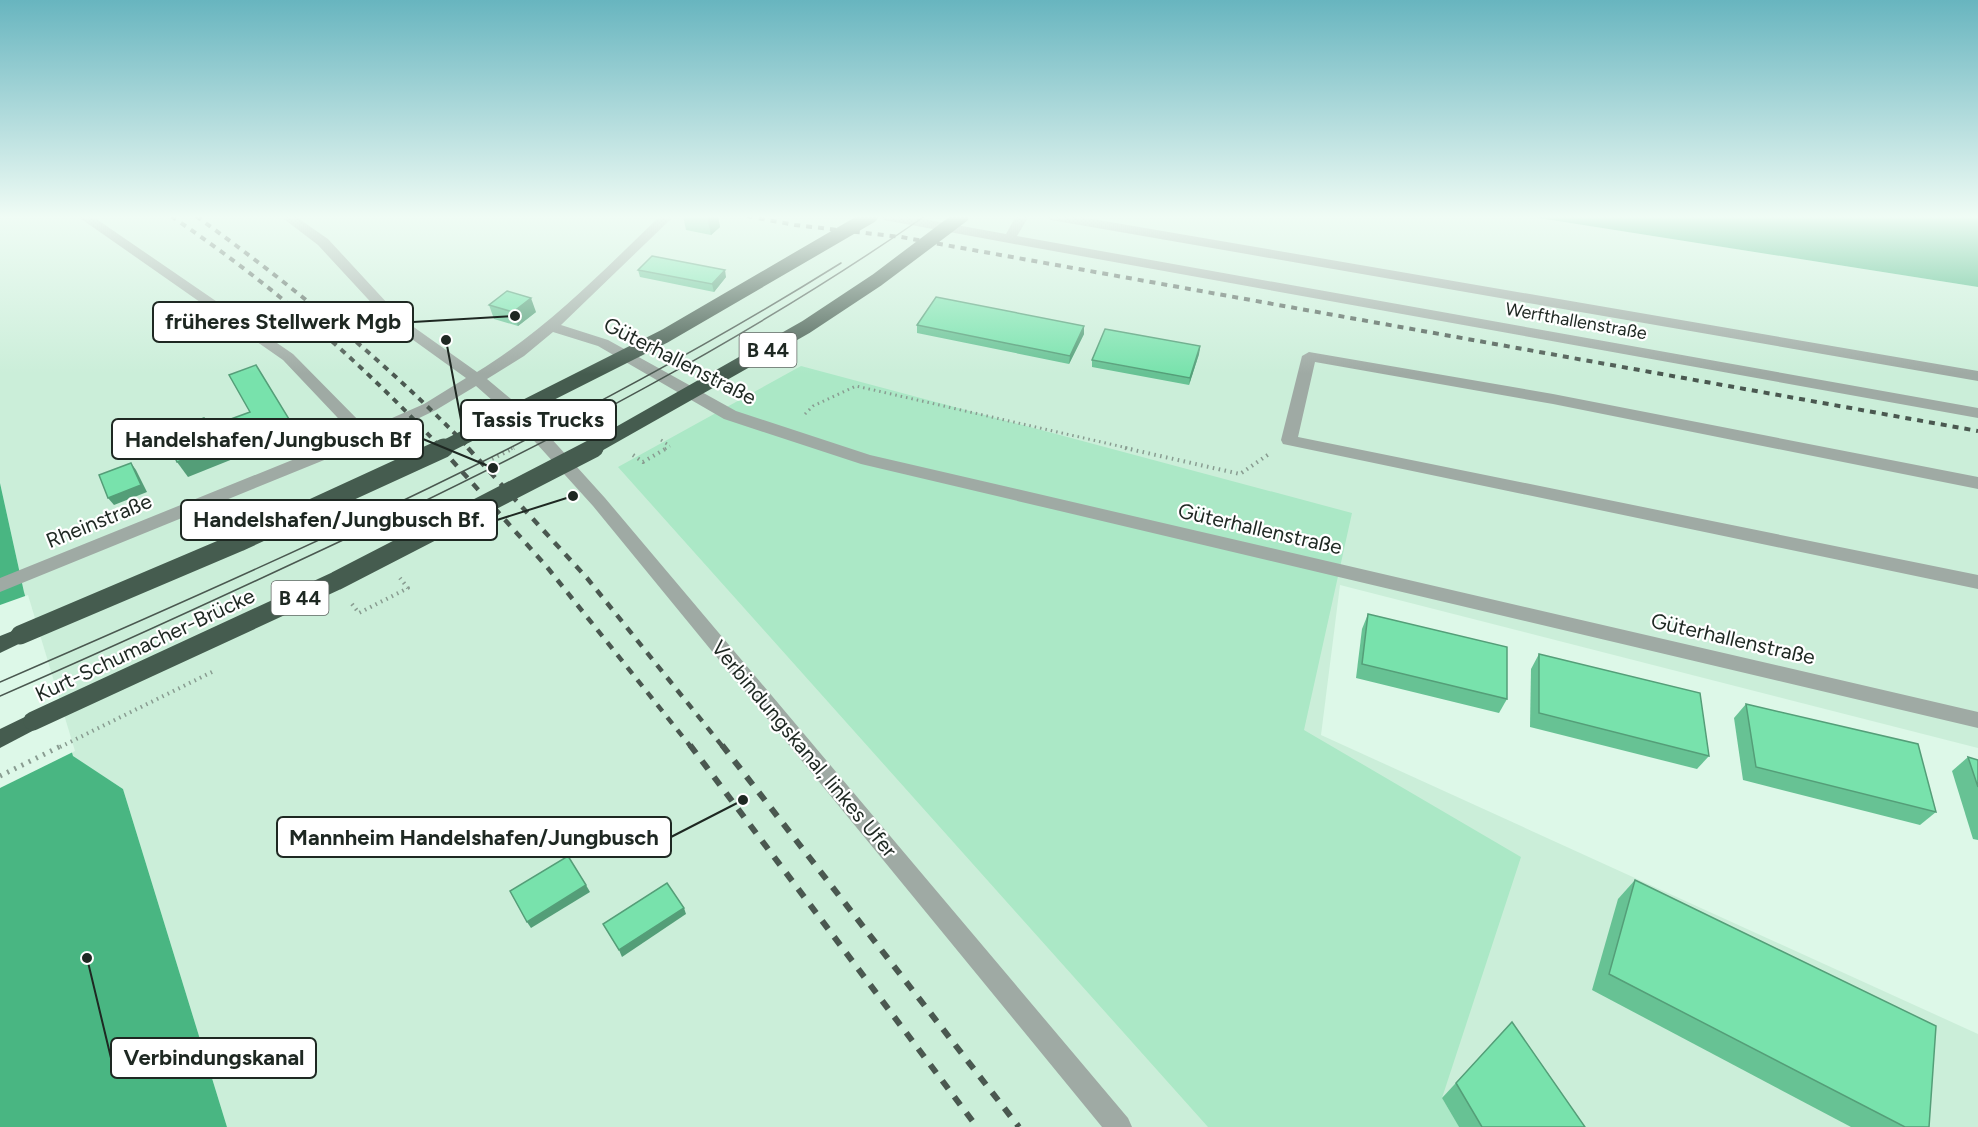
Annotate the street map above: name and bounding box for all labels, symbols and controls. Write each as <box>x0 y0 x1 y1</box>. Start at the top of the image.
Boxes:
street label: Werfthallenstraße <box>1503 298 1649 344</box>
callout: früheres Stellwerk Mgb <box>153 302 413 342</box>
text: früheres Stellwerk Mgb <box>165 308 401 335</box>
street label: Güterhallenstraße <box>600 311 761 410</box>
road number: B 44 <box>740 333 796 367</box>
callout: Tassis Trucks <box>461 400 616 440</box>
text: Tassis Trucks <box>472 406 604 433</box>
callout: Handelshafen/Jungbusch Bf <box>112 419 423 459</box>
text: Handelshafen/Jungbusch Bf <box>125 426 412 453</box>
street label: Rheinstraße <box>42 488 155 553</box>
street label: Güterhallenstraße <box>1176 497 1345 560</box>
callout: Handelshafen/Jungbusch Bf. <box>181 500 497 540</box>
text: Handelshafen/Jungbusch Bf. <box>193 506 485 533</box>
road number: B 44 <box>272 581 328 615</box>
street label: Kurt-Schumacher-Brücke <box>31 583 259 706</box>
street label: Güterhallenstraße <box>1649 607 1818 670</box>
street label: Verbindungskanal, linkes Ufer <box>706 635 902 862</box>
callout: Mannheim Handelshafen/Jungbusch <box>277 817 671 857</box>
text: Mannheim Handelshafen/Jungbusch <box>289 824 659 851</box>
callout: Verbindungskanal <box>111 1038 316 1078</box>
text: Verbindungskanal <box>123 1044 305 1071</box>

